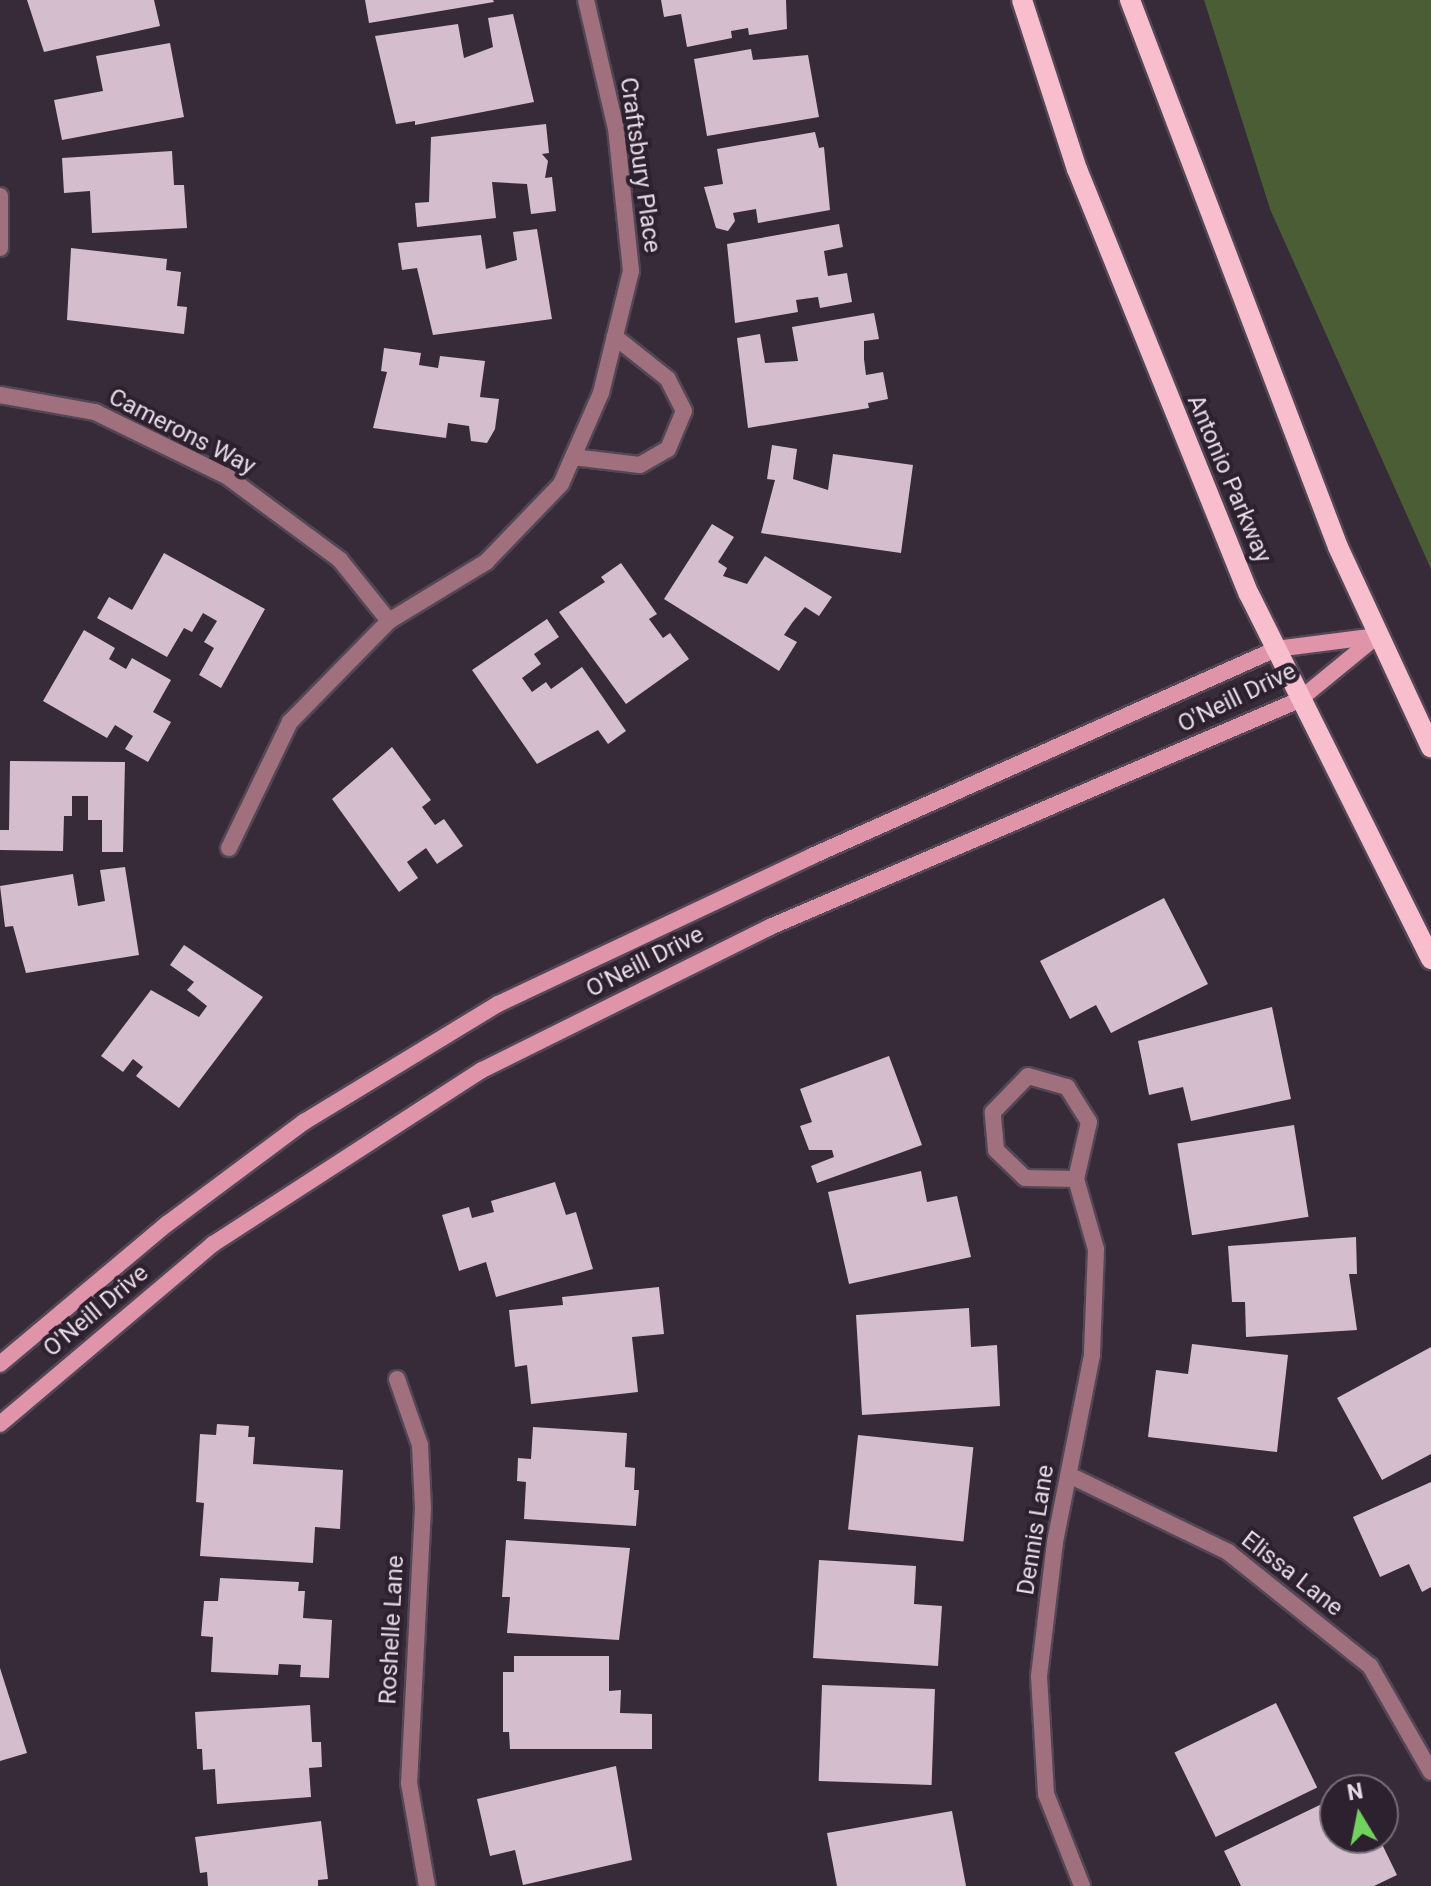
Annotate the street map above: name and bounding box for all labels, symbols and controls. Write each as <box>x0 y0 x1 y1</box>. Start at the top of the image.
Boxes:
street label: Craftsbury Place <box>613 76 667 254</box>
street label: Camerons Way <box>104 383 260 481</box>
street label: Antonio Parkway <box>1181 391 1277 567</box>
street label: O'Neill Drive <box>1173 657 1301 739</box>
street label: O'Neill Drive <box>581 920 709 1004</box>
street label: O'Neill Drive <box>38 1259 154 1363</box>
street label: Dennis Lane <box>1012 1463 1060 1597</box>
street label: Elissa Lane <box>1235 1525 1349 1623</box>
street label: Roshelle Lane <box>374 1555 410 1705</box>
north arrow <box>1319 1774 1399 1854</box>
text: N <box>1345 1778 1365 1806</box>

